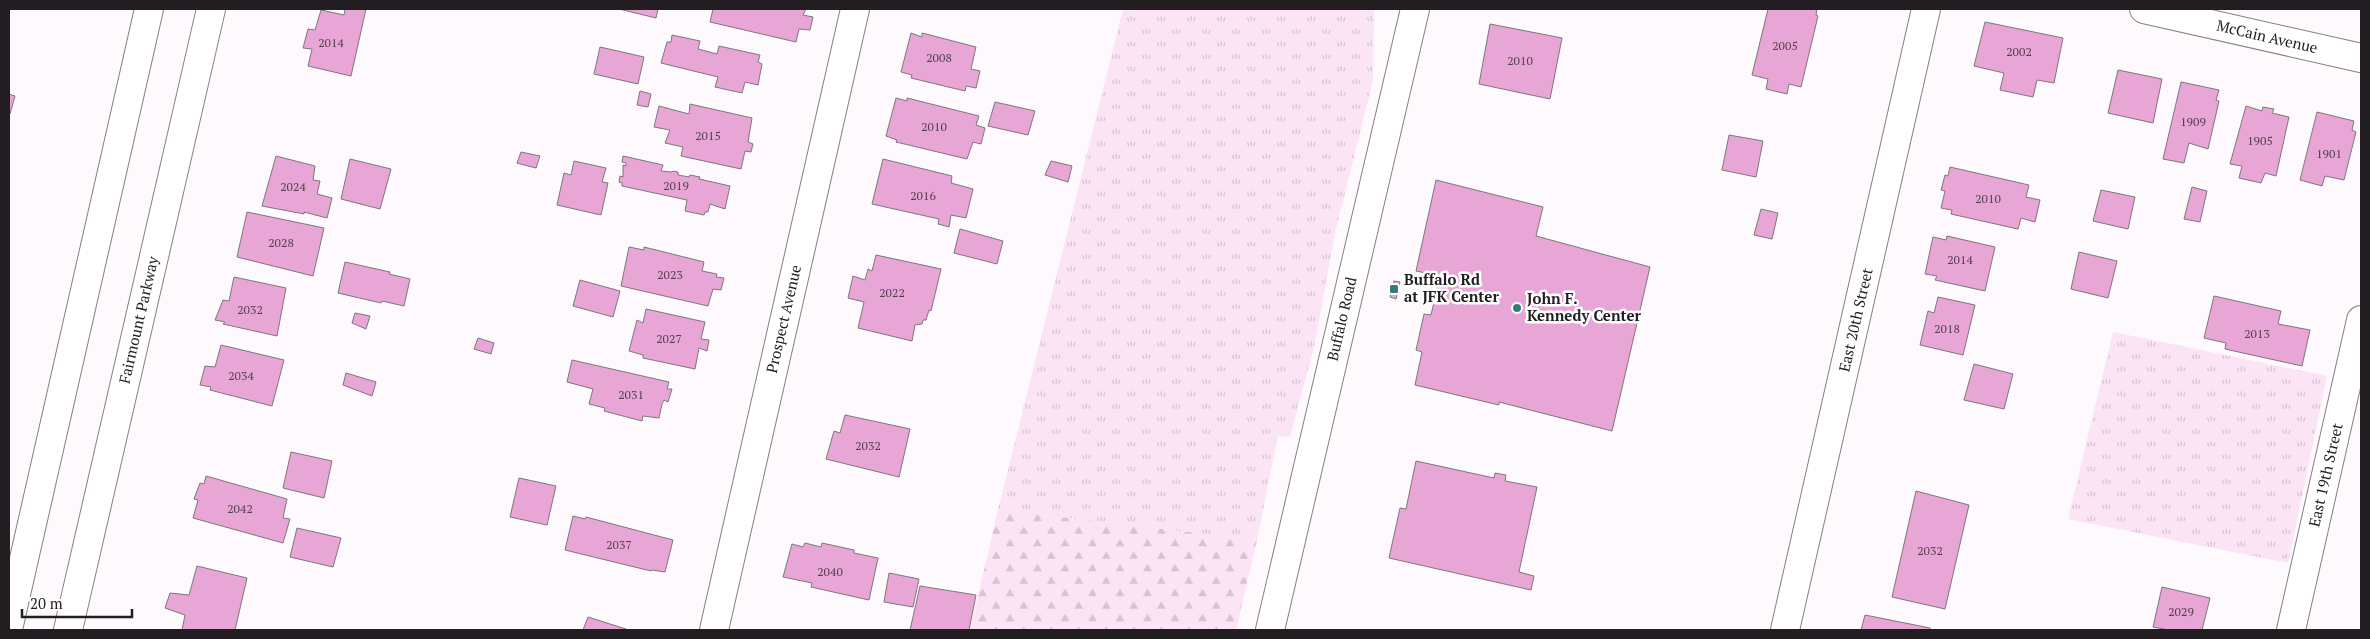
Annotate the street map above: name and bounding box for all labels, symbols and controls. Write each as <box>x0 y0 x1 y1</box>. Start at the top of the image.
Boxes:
street label: McCain Avenue <box>2215 15 2320 57</box>
house number: 2014 <box>318 35 344 50</box>
house number: 2005 <box>1772 38 1798 53</box>
house number: 2002 <box>2006 44 2032 59</box>
house number: 2008 <box>926 50 952 65</box>
house number: 2010 <box>1507 53 1533 68</box>
house number: 1909 <box>2180 114 2206 129</box>
house number: 2010 <box>921 119 947 134</box>
house number: 2015 <box>695 128 721 143</box>
house number: 1905 <box>2247 133 2273 148</box>
house number: 1901 <box>2316 146 2342 161</box>
house number: 2019 <box>663 178 689 193</box>
house number: 2024 <box>280 179 306 194</box>
house number: 2016 <box>910 188 936 203</box>
house number: 2010 <box>1975 191 2001 206</box>
house number: 2028 <box>268 235 294 250</box>
house number: 2014 <box>1947 252 1973 267</box>
street label: Fairmount Parkway <box>114 254 162 385</box>
street label: Prospect Avenue <box>761 263 805 375</box>
street label: East 20th Street <box>1833 265 1877 374</box>
house number: 2023 <box>657 267 683 282</box>
place label: Buffalo Rd at JFK Center <box>1404 269 1499 306</box>
street label: Buffalo Road <box>1322 275 1360 363</box>
marker: Buffalo Rd at JFK Center <box>1388 283 1400 295</box>
house number: 2022 <box>879 285 905 300</box>
place label: John F. Kennedy Center <box>1527 288 1642 325</box>
house number: 2032 <box>237 302 263 317</box>
marker: John F. Kennedy Center <box>1511 302 1523 314</box>
house number: 2018 <box>1934 321 1960 336</box>
house number: 2013 <box>2244 326 2270 341</box>
house number: 2027 <box>656 331 682 346</box>
house number: 2034 <box>228 368 254 383</box>
house number: 2031 <box>618 387 644 402</box>
street label: East 19th Street <box>2303 420 2347 529</box>
house number: 2032 <box>855 438 881 453</box>
house number: 2042 <box>227 501 253 516</box>
house number: 2037 <box>606 537 632 552</box>
house number: 2032 <box>1917 543 1943 558</box>
house number: 2040 <box>817 564 843 579</box>
scale bar <box>22 586 132 618</box>
text: 20 m <box>30 593 63 613</box>
house number: 2029 <box>2168 604 2194 619</box>

